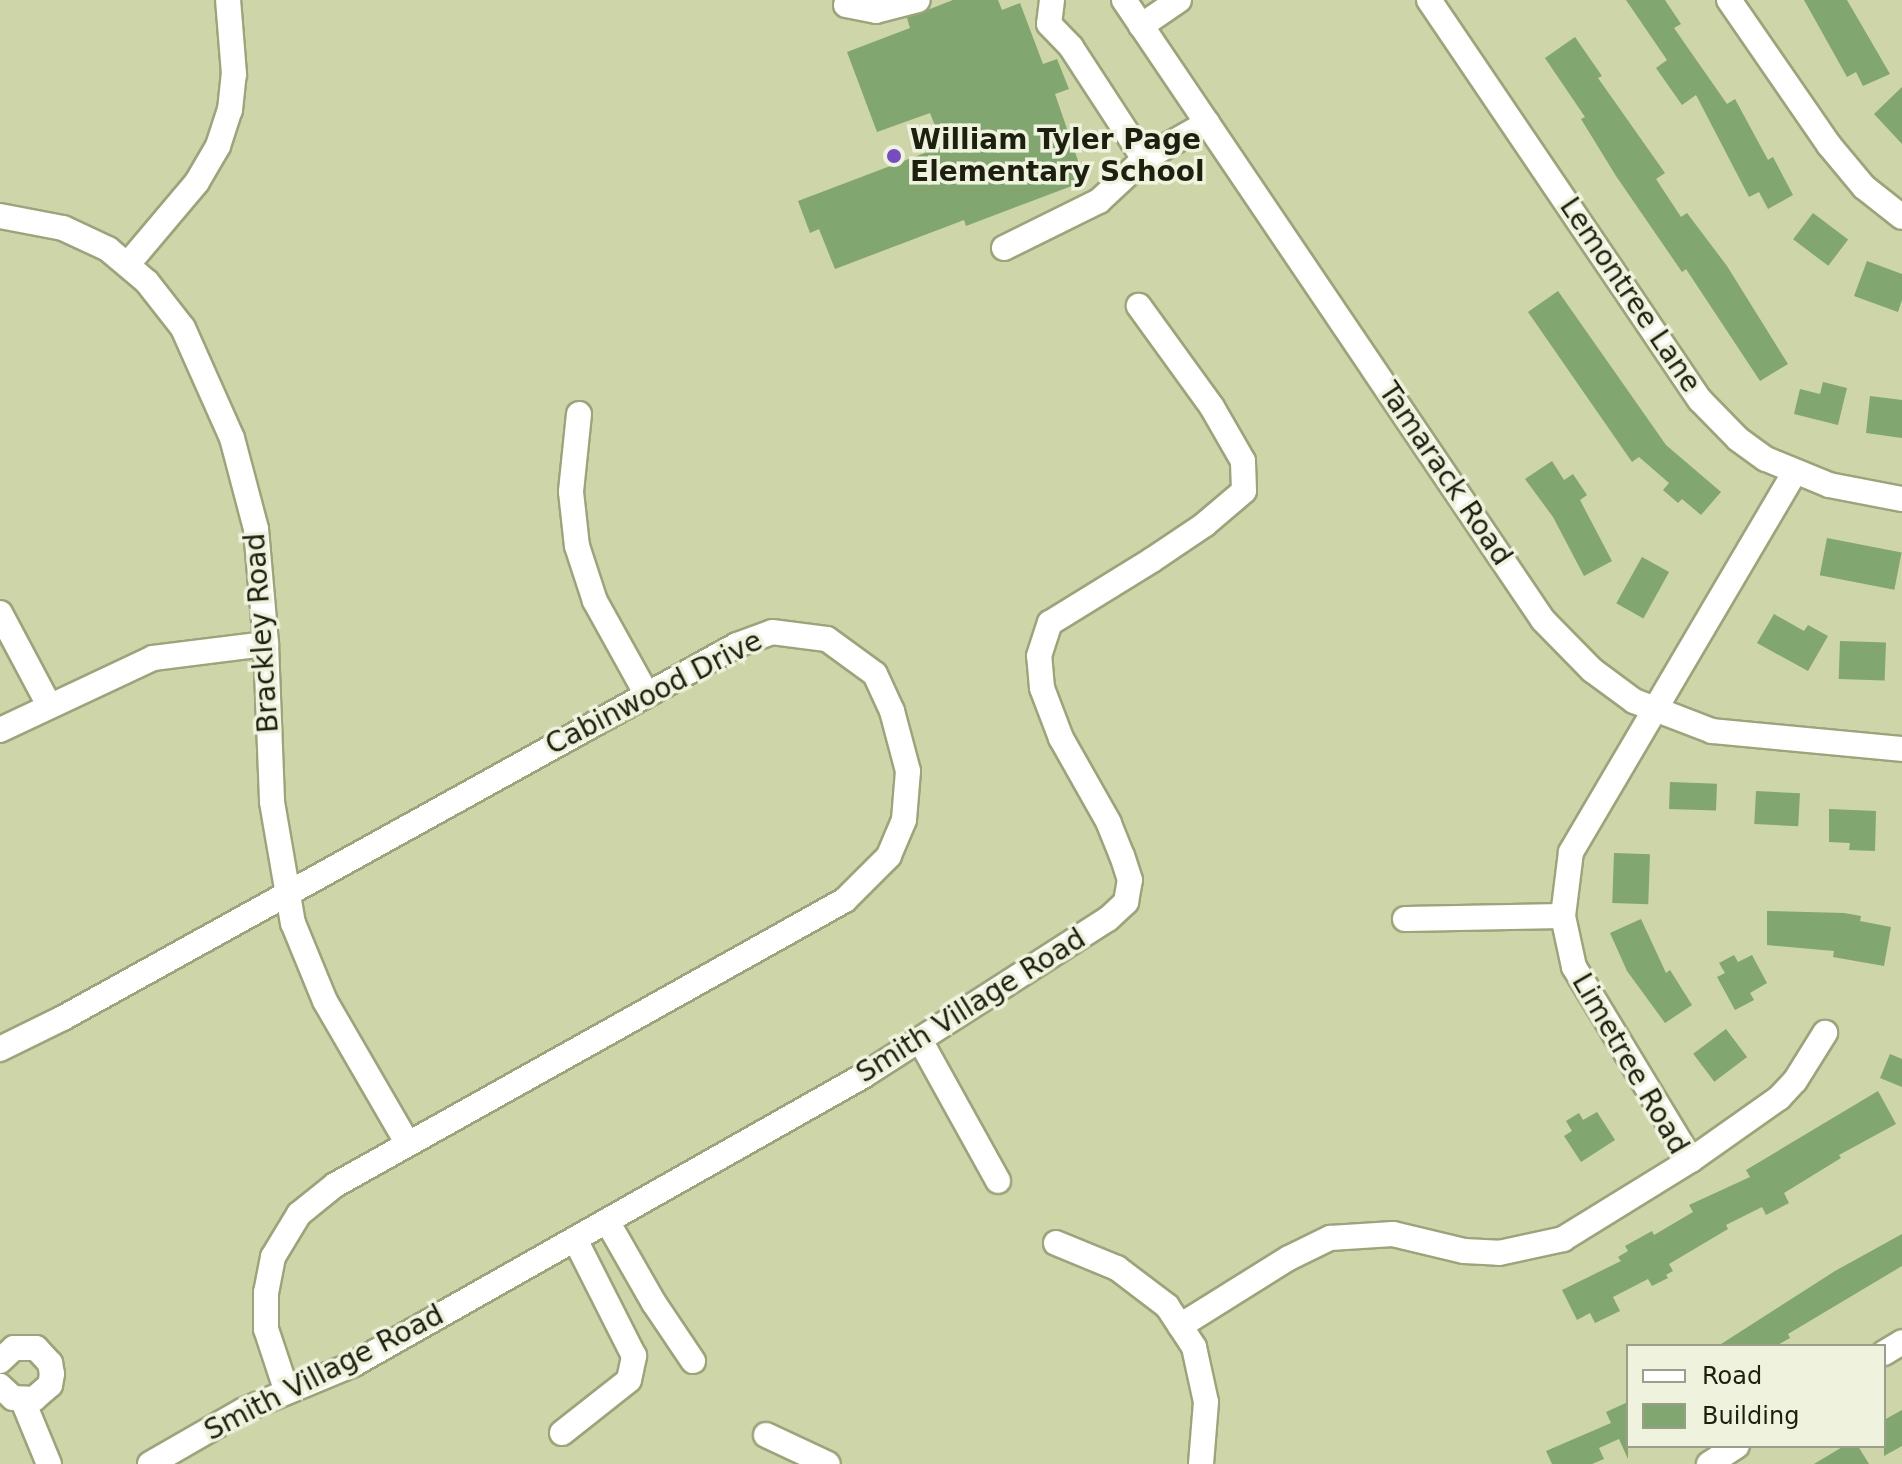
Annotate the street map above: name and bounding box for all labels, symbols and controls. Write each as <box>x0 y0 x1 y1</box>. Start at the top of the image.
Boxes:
place label: William Tyler Page Elementary School <box>910 123 1205 189</box>
marker: William Tyler Page Elementary School <box>885 147 903 165</box>
street label: Lemontree Lane <box>1552 191 1708 399</box>
street label: Tamarack Road <box>1371 376 1519 572</box>
street label: Brackley Road <box>238 532 286 734</box>
street label: Cabinwood Drive <box>540 624 768 762</box>
street label: Smith Village Road <box>850 922 1092 1090</box>
street label: Limetree Road <box>1565 968 1695 1160</box>
street label: Smith Village Road <box>199 1298 449 1448</box>
legend <box>1626 1344 1886 1448</box>
text: Road <box>1702 1362 1762 1390</box>
text: Building <box>1702 1402 1799 1430</box>

